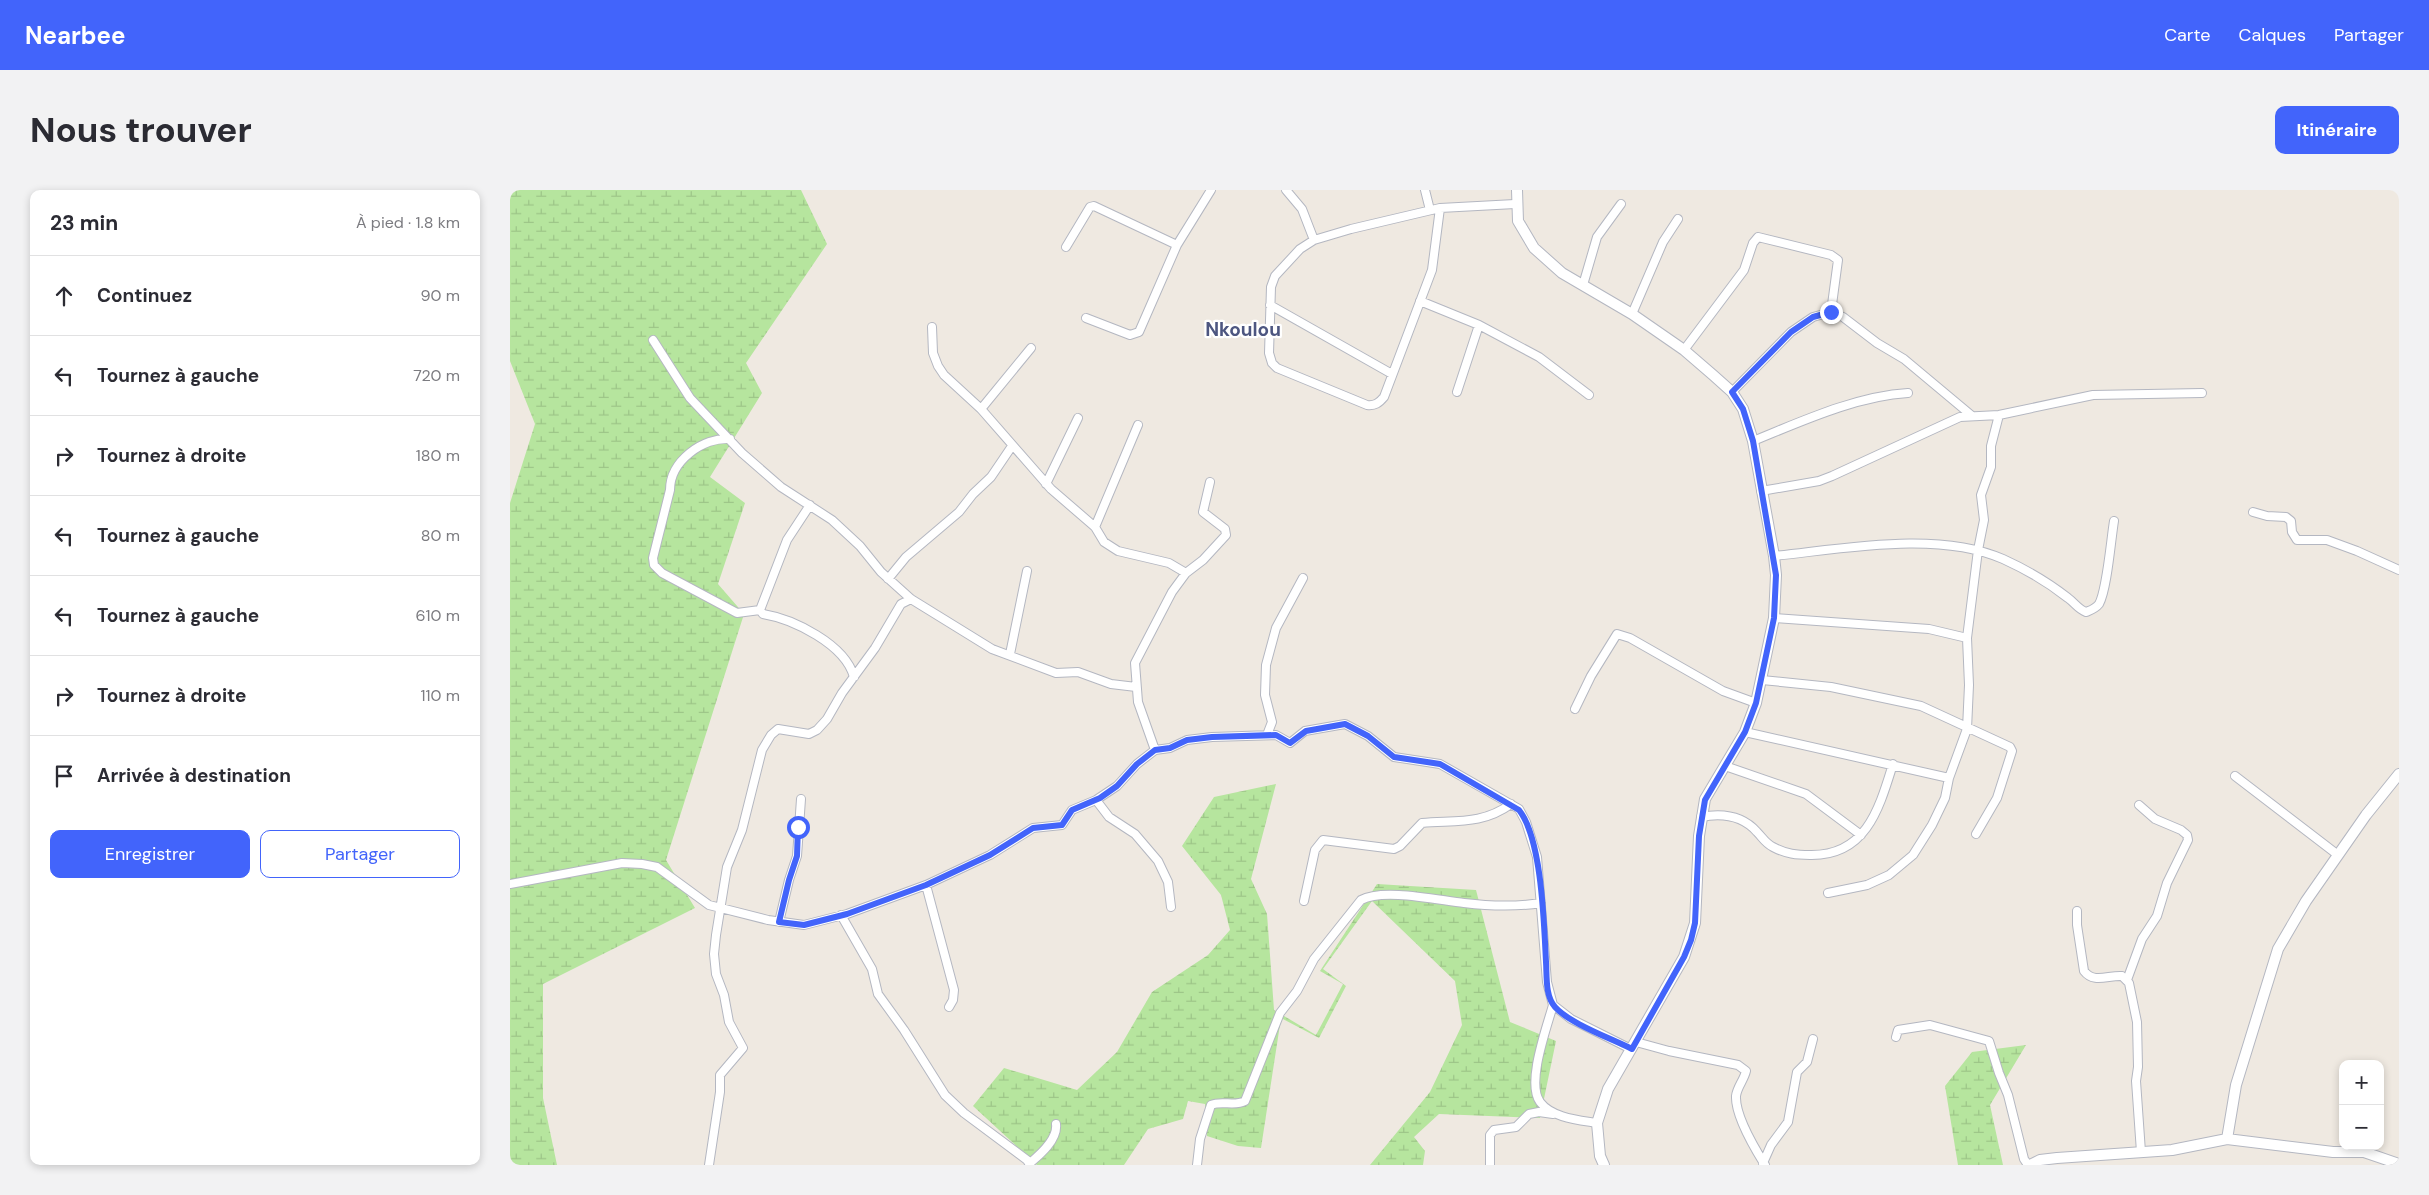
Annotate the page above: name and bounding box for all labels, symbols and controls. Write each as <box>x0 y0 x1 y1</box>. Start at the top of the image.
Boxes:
text: Nearbee <box>25 20 125 51</box>
text: Carte <box>2164 23 2211 47</box>
text: Calques <box>2239 23 2306 47</box>
text: Partager <box>2334 23 2404 47</box>
button: Itinéraire <box>2275 106 2399 154</box>
text: Nous trouver <box>30 107 252 153</box>
text: 23 min <box>50 209 118 237</box>
text: À pied · 1.8 km <box>356 212 460 233</box>
icon: ahead <box>50 282 78 310</box>
text: Continuez <box>97 283 192 308</box>
text: 90 m <box>420 285 460 306</box>
route end <box>1820 301 1843 324</box>
district label: Nkoulou <box>1205 317 1281 342</box>
icon: left <box>50 362 78 390</box>
text: Tournez à gauche <box>97 363 259 388</box>
text: 720 m <box>413 365 460 386</box>
icon: right <box>50 442 78 470</box>
text: Tournez à droite <box>97 443 247 468</box>
text: 180 m <box>416 445 460 466</box>
icon: left <box>50 522 78 550</box>
text: Tournez à gauche <box>97 523 259 548</box>
text: 80 m <box>421 525 460 546</box>
icon: left <box>50 602 78 630</box>
text: Tournez à gauche <box>97 603 259 628</box>
text: 610 m <box>416 605 460 626</box>
icon: right <box>50 682 78 710</box>
text: Tournez à droite <box>97 683 247 708</box>
text: 110 m <box>421 685 460 706</box>
icon: arrive <box>50 762 78 790</box>
text: Arrivée à destination <box>97 763 291 788</box>
route start <box>787 816 810 839</box>
button: Enregistrer <box>50 830 250 878</box>
button: Partager <box>260 830 460 878</box>
map controls <box>2339 1060 2384 1150</box>
button: + <box>2339 1060 2384 1105</box>
button: − <box>2339 1105 2384 1150</box>

